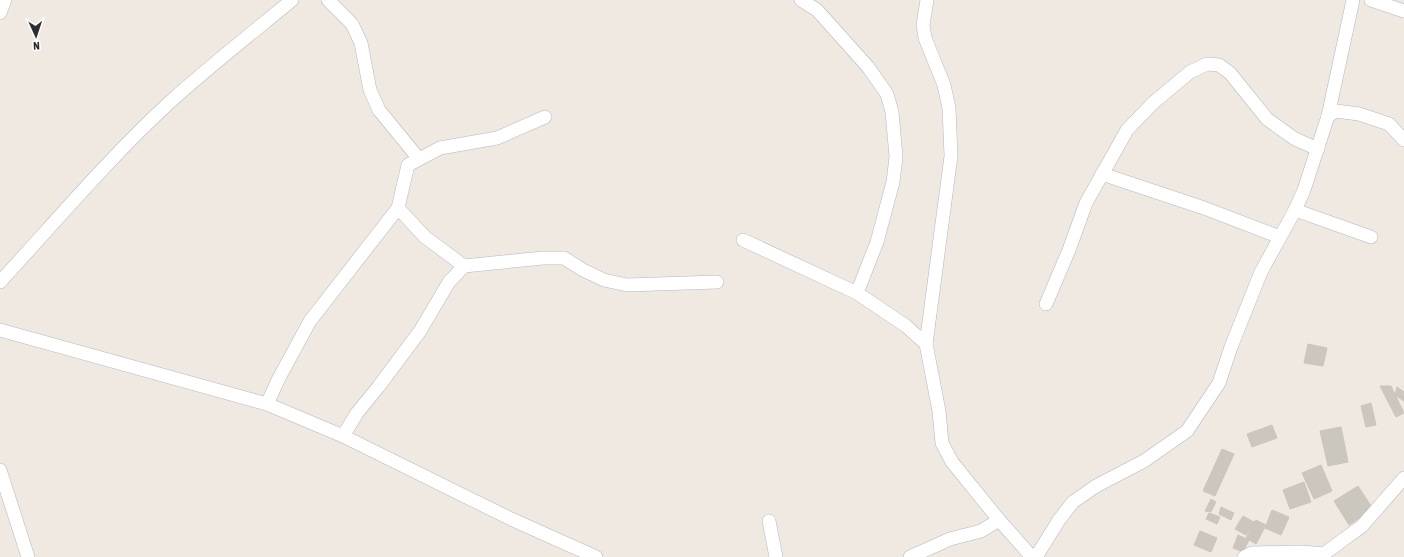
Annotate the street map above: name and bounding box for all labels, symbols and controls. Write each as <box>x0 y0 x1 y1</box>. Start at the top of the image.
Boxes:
north arrow <box>16 16 56 56</box>
text: N <box>33 40 40 52</box>

